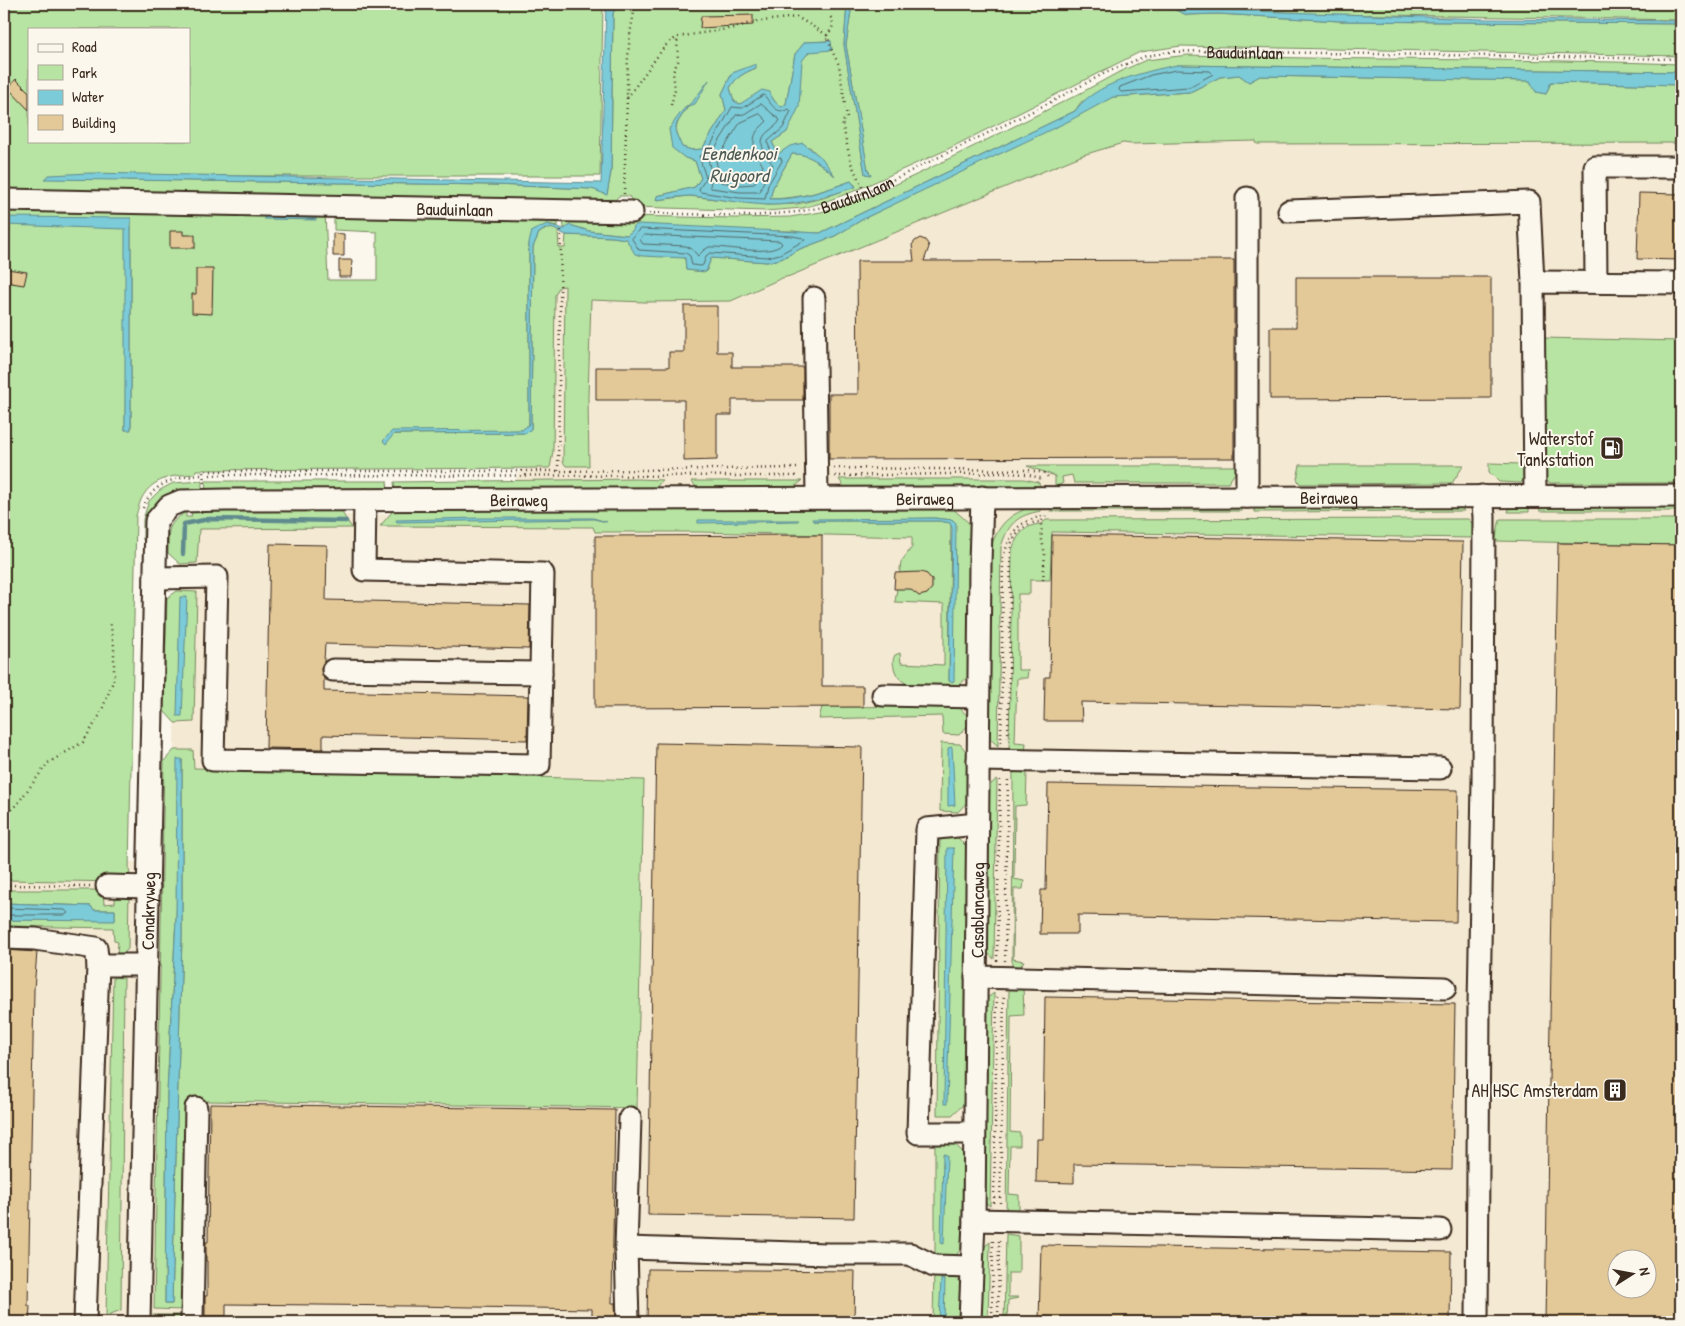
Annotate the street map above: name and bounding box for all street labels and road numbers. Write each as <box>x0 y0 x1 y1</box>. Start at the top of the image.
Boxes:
street label: Bauduinlaan <box>1206 39 1284 65</box>
street label: Bauduinlaan <box>817 169 898 220</box>
street label: Bauduinlaan <box>416 195 494 222</box>
street label: Beiraweg <box>1300 484 1358 510</box>
street label: Beiraweg <box>896 485 954 511</box>
street label: Beiraweg <box>490 487 548 512</box>
street label: Casablancaweg <box>964 862 990 958</box>
street label: Conakryweg <box>134 872 161 950</box>

